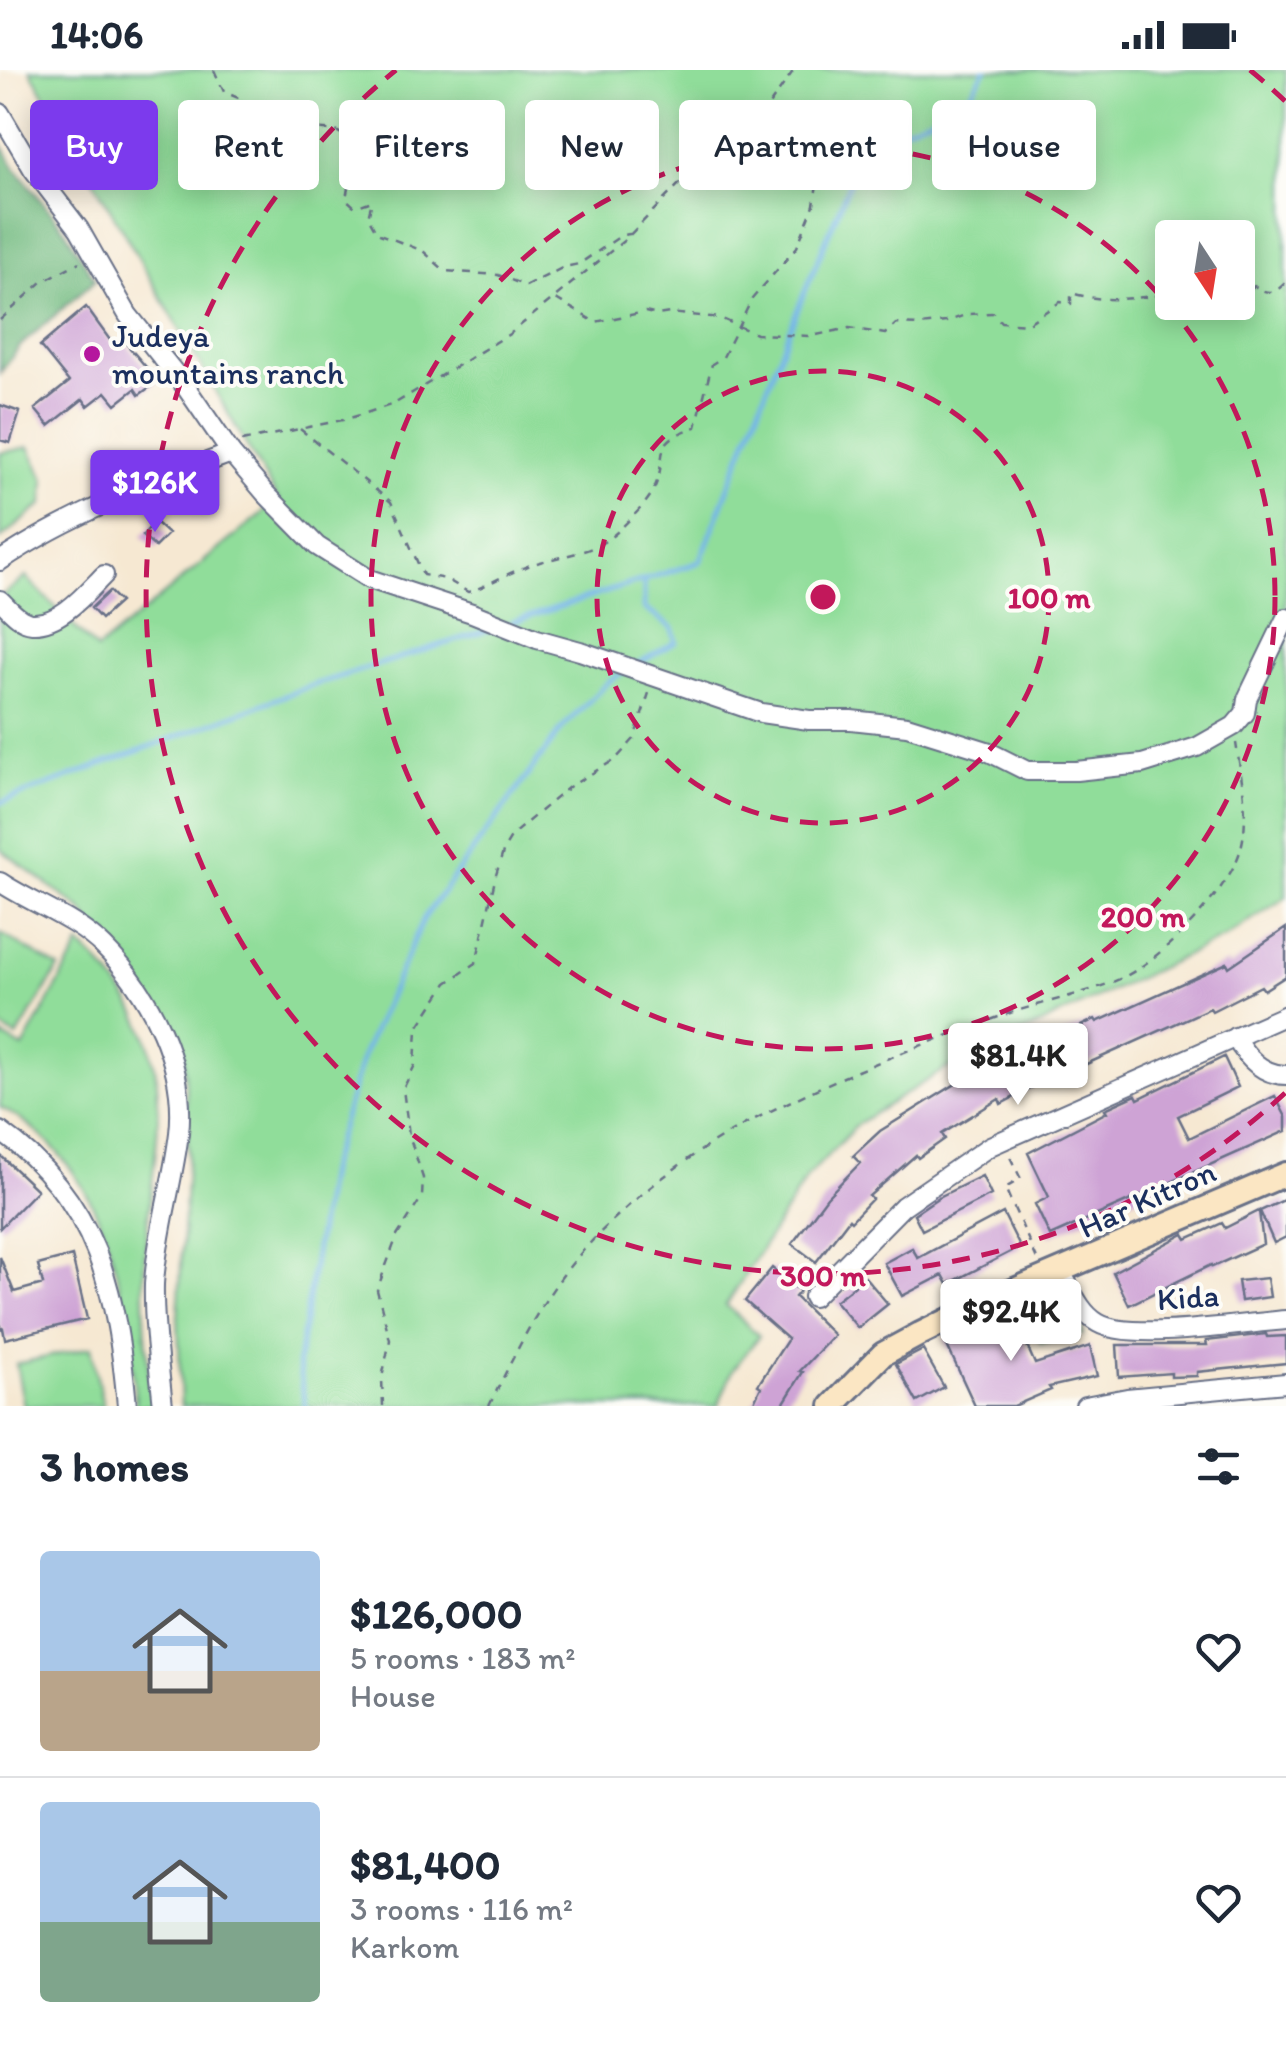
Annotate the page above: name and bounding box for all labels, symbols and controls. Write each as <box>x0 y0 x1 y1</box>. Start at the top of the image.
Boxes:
text: 14:06 <box>50 12 143 58</box>
chip: Buy <box>30 100 158 190</box>
chip: Rent <box>178 100 319 190</box>
chip: Filters <box>339 100 505 190</box>
chip: New <box>525 100 659 190</box>
chip: Apartment <box>679 100 912 190</box>
chip: House <box>932 100 1096 190</box>
north arrow <box>1155 220 1255 320</box>
map controls <box>1155 220 1255 320</box>
place label: Judeya mountains ranch <box>112 317 344 392</box>
marker: Judeya mountains ranch <box>81 343 103 365</box>
pin: $126K <box>85 450 225 535</box>
text: $126K <box>112 463 198 501</box>
centre of rings <box>805 579 841 615</box>
text: 100 m <box>1008 579 1091 616</box>
text: 200 m <box>1101 898 1186 935</box>
pin: $81.4K <box>937 1023 1099 1108</box>
text: $81.4K <box>970 1036 1066 1074</box>
street label: Har Kitron <box>1073 1152 1221 1246</box>
text: 300 m <box>780 1257 866 1294</box>
street label: Kida <box>1156 1276 1221 1318</box>
pin: $92.4K <box>930 1279 1092 1364</box>
text: $92.4K <box>962 1292 1060 1330</box>
icon: filters <box>1191 1439 1246 1494</box>
text: 3 homes <box>40 1441 189 1492</box>
text: $126,000 <box>350 1588 523 1639</box>
icon: home <box>120 1591 240 1711</box>
icon: heart <box>1191 1624 1246 1679</box>
text: 5 rooms · 183 m² <box>350 1639 576 1677</box>
text: House <box>350 1677 436 1715</box>
text: $81,400 <box>350 1839 501 1890</box>
icon: home <box>120 1842 240 1962</box>
icon: heart <box>1191 1875 1246 1930</box>
text: 3 rooms · 116 m² <box>350 1890 573 1928</box>
text: Karkom <box>350 1928 459 1966</box>

